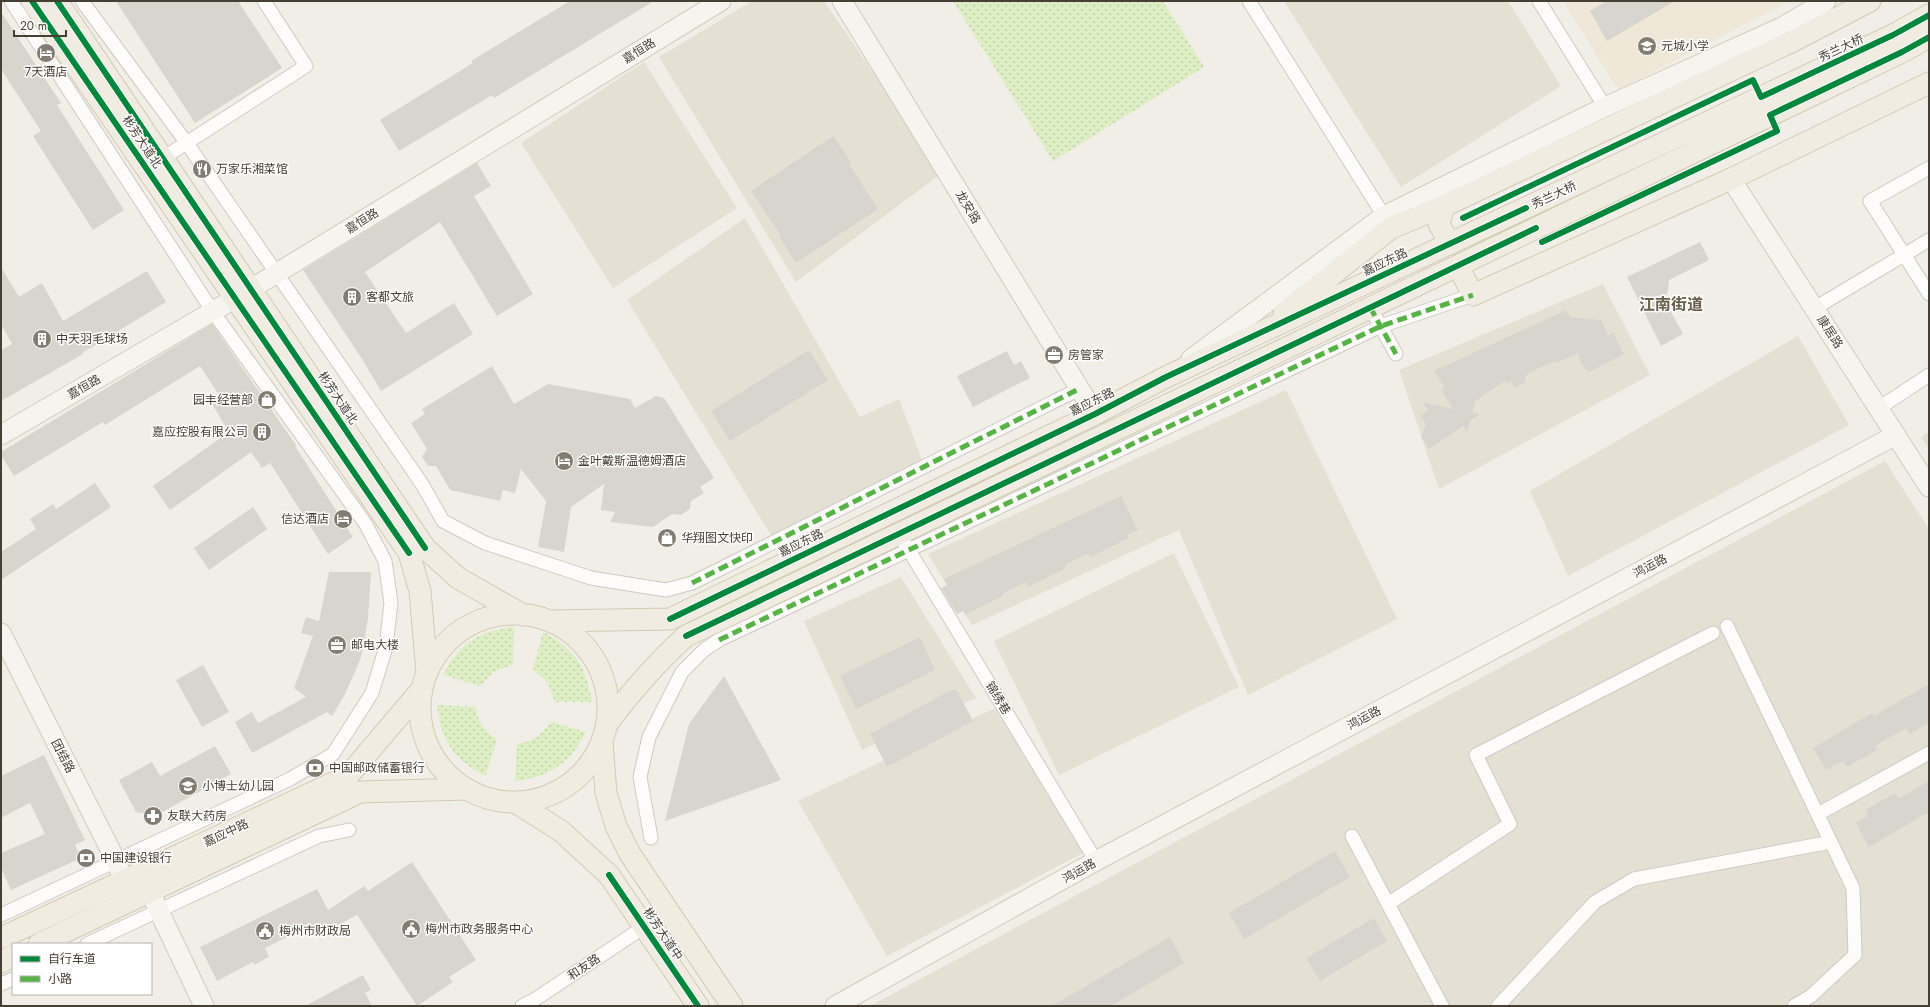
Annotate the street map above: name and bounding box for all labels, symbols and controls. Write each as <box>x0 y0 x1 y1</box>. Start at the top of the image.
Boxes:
scale bar <box>14 12 66 38</box>
text: 20 m <box>20 17 47 35</box>
street label: 秀兰大桥 <box>1815 30 1867 66</box>
street label: 嘉恒路 <box>619 34 659 68</box>
school or university icon: 元城小学 <box>1636 35 1658 57</box>
place label: 元城小学 <box>1661 37 1709 55</box>
hotel icon: 7天酒店 <box>35 42 57 64</box>
place label: 7天酒店 <box>25 63 67 81</box>
street label: 彬芳大道北 <box>118 112 166 172</box>
restaurant icon: 万家乐湘菜馆 <box>191 158 213 180</box>
place label: 万家乐湘菜馆 <box>216 160 288 178</box>
street label: 秀兰大桥 <box>1528 177 1580 213</box>
street label: 龙安路 <box>951 187 985 227</box>
street label: 嘉恒路 <box>342 204 382 238</box>
street label: 嘉应东路 <box>1359 244 1411 280</box>
building icon: 客都文旅 <box>341 286 363 308</box>
place label: 客都文旅 <box>366 288 414 306</box>
district label: 江南街道 <box>1639 293 1703 316</box>
street label: 康居路 <box>1813 312 1847 352</box>
building icon: 中天羽毛球场 <box>31 328 53 350</box>
place label: 中天羽毛球场 <box>56 330 128 348</box>
office icon: 房管家 <box>1043 344 1065 366</box>
place label: 房管家 <box>1068 346 1104 364</box>
street label: 彬芳大道北 <box>314 368 362 428</box>
street label: 嘉恒路 <box>64 370 104 404</box>
street label: 嘉应东路 <box>1066 383 1118 421</box>
shop icon: 园丰经营部 <box>256 389 278 411</box>
place label: 园丰经营部 <box>193 391 253 409</box>
building icon: 嘉应控股有限公司 <box>251 421 273 443</box>
place label: 嘉应控股有限公司 <box>152 423 248 441</box>
hotel icon: 金叶戴斯温德姆酒店 <box>553 450 575 472</box>
place label: 金叶戴斯温德姆酒店 <box>578 452 686 470</box>
hotel icon: 信达酒店 <box>332 508 354 530</box>
place label: 信达酒店 <box>281 510 329 528</box>
street label: 嘉应东路 <box>775 524 827 562</box>
shop icon: 华翔图文快印 <box>656 527 678 549</box>
place label: 华翔图文快印 <box>681 529 753 547</box>
street label: 鸿运路 <box>1630 550 1670 582</box>
office icon: 邮电大楼 <box>326 634 348 656</box>
place label: 邮电大楼 <box>351 636 399 654</box>
street label: 锦绣巷 <box>981 678 1015 718</box>
street label: 鸿运路 <box>1344 702 1384 734</box>
street label: 团结路 <box>47 736 79 776</box>
bank icon: 中国邮政储蓄银行 <box>304 757 326 779</box>
place label: 中国邮政储蓄银行 <box>329 759 425 777</box>
school or university icon: 小博士幼儿园 <box>177 775 199 797</box>
place label: 小博士幼儿园 <box>202 777 274 795</box>
pharmacy icon: 友联大药房 <box>142 805 164 827</box>
place label: 友联大药房 <box>167 807 227 825</box>
street label: 嘉应中路 <box>200 815 252 851</box>
bank icon: 中国建设银行 <box>75 847 97 869</box>
place label: 中国建设银行 <box>100 849 172 867</box>
street label: 鸿运路 <box>1059 854 1099 888</box>
street label: 彬芳大道中 <box>639 904 687 964</box>
public building icon: 梅州市政务服务中心 <box>400 918 422 940</box>
public building icon: 梅州市财政局 <box>254 920 276 942</box>
place label: 梅州市政务服务中心 <box>425 920 533 938</box>
place label: 梅州市财政局 <box>279 922 351 940</box>
legend <box>12 943 152 995</box>
street label: 和友路 <box>564 949 604 985</box>
text: 自行车道 <box>48 950 96 968</box>
text: 小路 <box>48 970 72 988</box>

